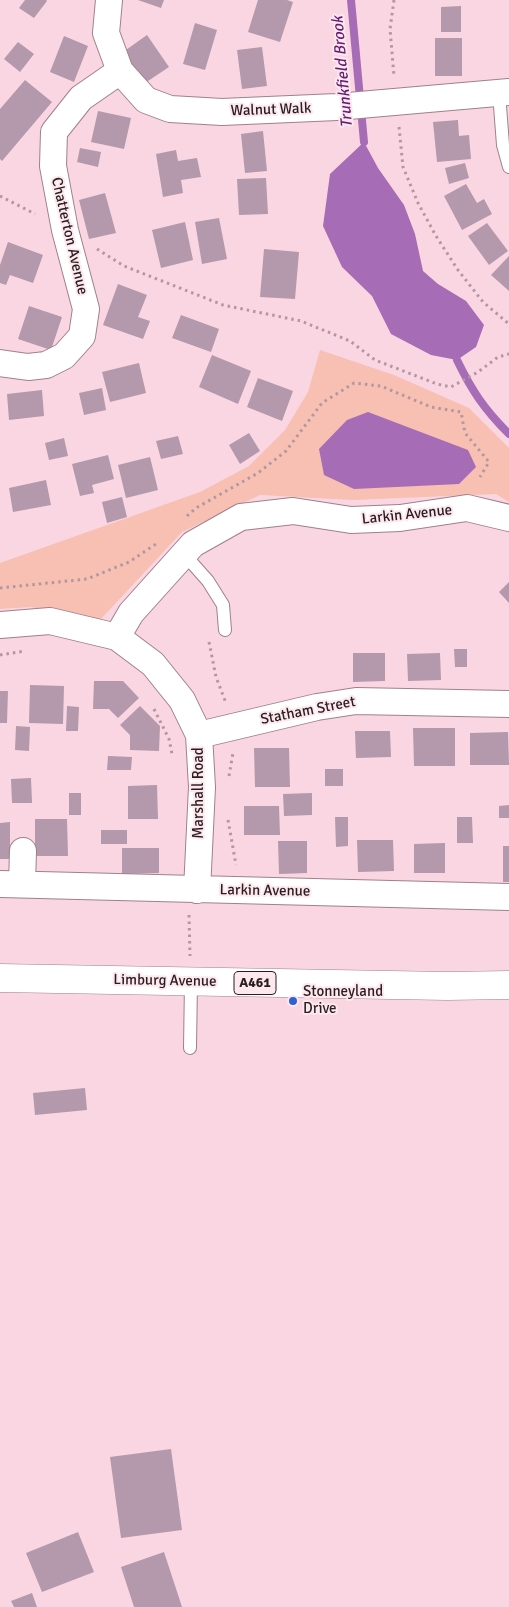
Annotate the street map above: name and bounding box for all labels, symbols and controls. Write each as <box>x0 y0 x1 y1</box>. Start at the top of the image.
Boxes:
water label: Trunkfield Brook <box>329 15 357 129</box>
street label: Walnut Walk <box>230 100 312 120</box>
street label: Chatterton Avenue <box>47 176 91 296</box>
street label: Larkin Avenue <box>361 501 453 529</box>
street label: Statham Street <box>259 693 357 729</box>
street label: Marshall Road <box>190 747 208 839</box>
street label: Larkin Avenue <box>219 881 311 901</box>
street label: Limburg Avenue <box>113 971 217 991</box>
road number: A461 <box>234 971 276 994</box>
place label: Stonneyland Drive <box>303 983 383 1018</box>
marker: Stonneyland Drive <box>287 995 299 1007</box>

